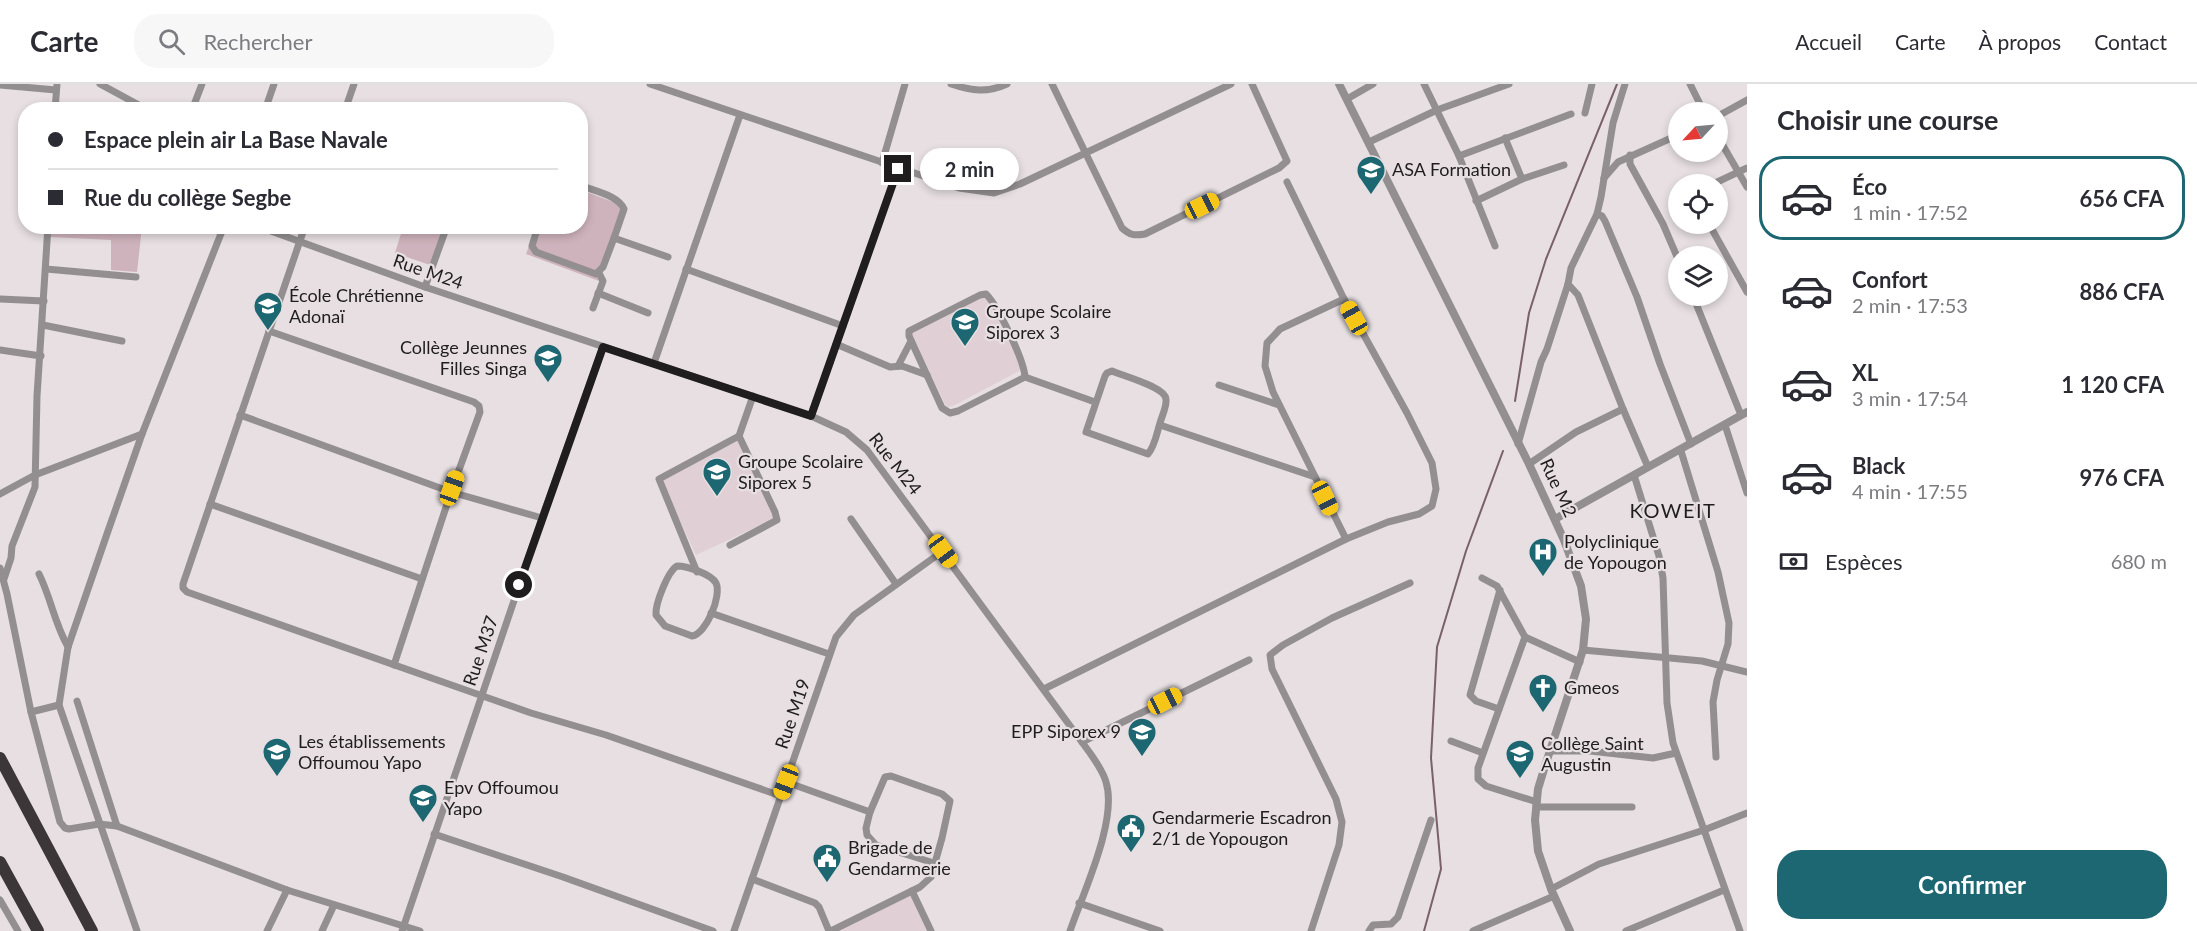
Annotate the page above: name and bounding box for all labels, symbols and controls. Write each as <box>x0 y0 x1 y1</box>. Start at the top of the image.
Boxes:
search box <box>134 14 554 68</box>
text: Carte <box>30 24 98 58</box>
icon: search <box>155 25 188 58</box>
text: Rechercher <box>203 28 312 55</box>
text: Accueil <box>1795 29 1862 54</box>
text: Carte <box>1895 29 1946 54</box>
text: À propos <box>1979 29 2061 54</box>
text: Contact <box>2094 29 2167 54</box>
north arrow <box>1668 102 1728 162</box>
map controls <box>1668 102 1728 306</box>
text: Choisir une course <box>1777 103 1999 136</box>
text: Espace plein air La Base Navale <box>84 126 388 153</box>
callout: 2 min <box>919 148 1018 190</box>
school or university icon: ASA Formation <box>1355 154 1387 196</box>
route end <box>884 155 911 182</box>
text: 2 min <box>945 157 994 181</box>
place label: ASA Formation <box>1392 158 1511 180</box>
icon: car <box>1780 171 1834 225</box>
text: Éco <box>1852 173 1887 200</box>
button: locate <box>1668 174 1728 234</box>
text: Rue du collège Segbe <box>84 184 291 211</box>
text: 656 CFA <box>2079 185 2164 212</box>
car <box>1182 190 1222 222</box>
text: 1 min · 17:52 <box>1852 200 1968 224</box>
button: layers <box>1668 246 1728 306</box>
street label: Rue M24 <box>390 249 466 293</box>
icon: car <box>1780 264 1834 318</box>
text: Confort <box>1852 266 1928 293</box>
text: 886 CFA <box>2079 278 2164 305</box>
place label: École Chrétienne Adonaï <box>289 284 424 327</box>
school or university icon: École Chrétienne Adonaï <box>252 290 284 332</box>
text: 2 min · 17:53 <box>1852 293 1968 317</box>
car <box>1337 298 1371 338</box>
place label: Groupe Scolaire Siporex 3 <box>986 300 1111 343</box>
school or university icon: Groupe Scolaire Siporex 3 <box>949 306 981 348</box>
place label: Collège Jeunnes Filles Singa <box>400 336 527 379</box>
school or university icon: Collège Jeunnes Filles Singa <box>532 342 564 384</box>
icon: car <box>1780 357 1834 411</box>
text: XL <box>1852 359 1878 386</box>
text: 1 120 CFA <box>2061 371 2164 398</box>
text: 3 min · 17:54 <box>1852 386 1968 410</box>
street label: Rue M24 <box>865 428 927 499</box>
place label: Groupe Scolaire Siporex 5 <box>738 450 863 493</box>
icon: car <box>1780 450 1834 504</box>
text: Black <box>1852 452 1905 479</box>
street label: Rue M2 <box>1536 455 1582 520</box>
school or university icon: Groupe Scolaire Siporex 5 <box>701 456 733 498</box>
text: 976 CFA <box>2079 464 2164 491</box>
car <box>437 468 467 508</box>
car <box>1309 478 1341 518</box>
text: 4 min · 17:55 <box>1852 479 1968 503</box>
district label: KOWEIT <box>1630 498 1716 522</box>
place label: Polyclinique de Yopougon <box>1564 530 1667 573</box>
car <box>925 531 961 571</box>
hospital icon: Polyclinique de Yopougon <box>1527 536 1559 578</box>
icon: cash <box>1777 545 1810 578</box>
text: Espèces <box>1825 548 1902 575</box>
text: 680 m <box>2111 549 2167 573</box>
route start <box>505 571 532 598</box>
street label: Rue M37 <box>458 613 502 689</box>
church icon: Gmeos <box>1527 672 1559 714</box>
street label: Rue M19 <box>770 676 814 752</box>
place label: Gmeos <box>1564 676 1620 698</box>
car <box>1145 685 1185 717</box>
school or university icon: EPP Siporex 9 <box>1126 716 1158 758</box>
place label: EPP Siporex 9 <box>1011 720 1121 742</box>
place label: Les établissements Offoumou Yapo <box>298 730 446 773</box>
place label: Collège Saint Augustin <box>1541 732 1644 775</box>
school or university icon: Les établissements Offoumou Yapo <box>261 736 293 778</box>
school or university icon: Collège Saint Augustin <box>1504 738 1536 780</box>
car <box>771 762 801 802</box>
place label: Epv Offoumou Yapo <box>444 776 559 819</box>
school or university icon: Epv Offoumou Yapo <box>407 782 439 824</box>
place label: Gendarmerie Escadron 2/1 de Yopougon <box>1152 806 1332 849</box>
public building icon: Gendarmerie Escadron 2/1 de Yopougon <box>1115 812 1147 854</box>
place label: Brigade de Gendarmerie <box>848 836 951 879</box>
public building icon: Brigade de Gendarmerie <box>811 842 843 884</box>
button: Confirmer <box>1777 850 2167 919</box>

